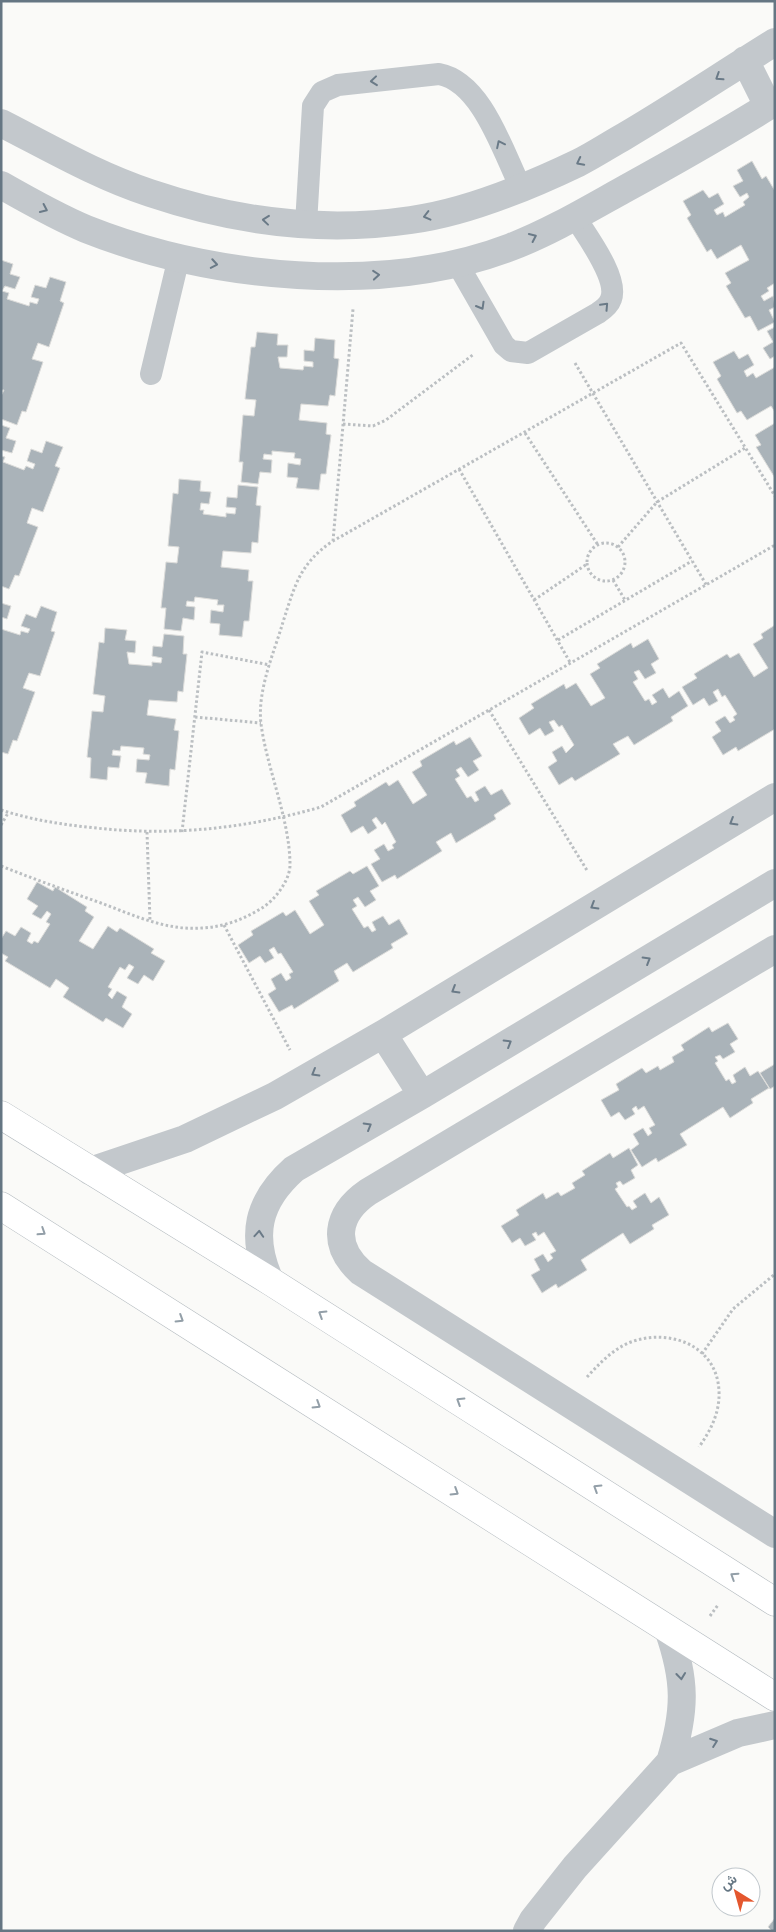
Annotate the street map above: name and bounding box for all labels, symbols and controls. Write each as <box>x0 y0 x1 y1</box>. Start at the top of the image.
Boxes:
one-way arrow <box>715 71 724 81</box>
one-way arrow <box>370 75 378 86</box>
one-way arrow <box>495 140 506 149</box>
one-way arrow <box>576 156 585 166</box>
one-way arrow <box>39 202 48 213</box>
one-way arrow <box>423 210 432 221</box>
one-way arrow <box>261 215 269 226</box>
one-way arrow <box>528 232 537 243</box>
one-way arrow <box>210 258 219 268</box>
one-way arrow <box>372 269 380 280</box>
one-way arrow <box>475 300 485 309</box>
one-way arrow <box>599 303 608 312</box>
one-way arrow <box>729 816 738 826</box>
one-way arrow <box>590 900 599 910</box>
one-way arrow <box>642 956 651 966</box>
one-way arrow <box>451 984 460 994</box>
one-way arrow <box>502 1040 511 1050</box>
one-way arrow <box>311 1067 320 1077</box>
one-way arrow <box>363 1122 372 1132</box>
one-way arrow <box>37 1226 46 1235</box>
one-way arrow <box>254 1230 265 1238</box>
one-way arrow <box>319 1311 328 1320</box>
one-way arrow <box>174 1312 183 1322</box>
one-way arrow <box>456 1398 465 1408</box>
one-way arrow <box>312 1399 321 1409</box>
one-way arrow <box>593 1485 602 1495</box>
one-way arrow <box>449 1486 458 1495</box>
one-way arrow <box>730 1572 739 1582</box>
one-way arrow <box>675 1672 686 1680</box>
one-way arrow <box>709 1738 718 1748</box>
north arrow <box>711 1867 761 1917</box>
text: ش <box>717 1870 740 1894</box>

